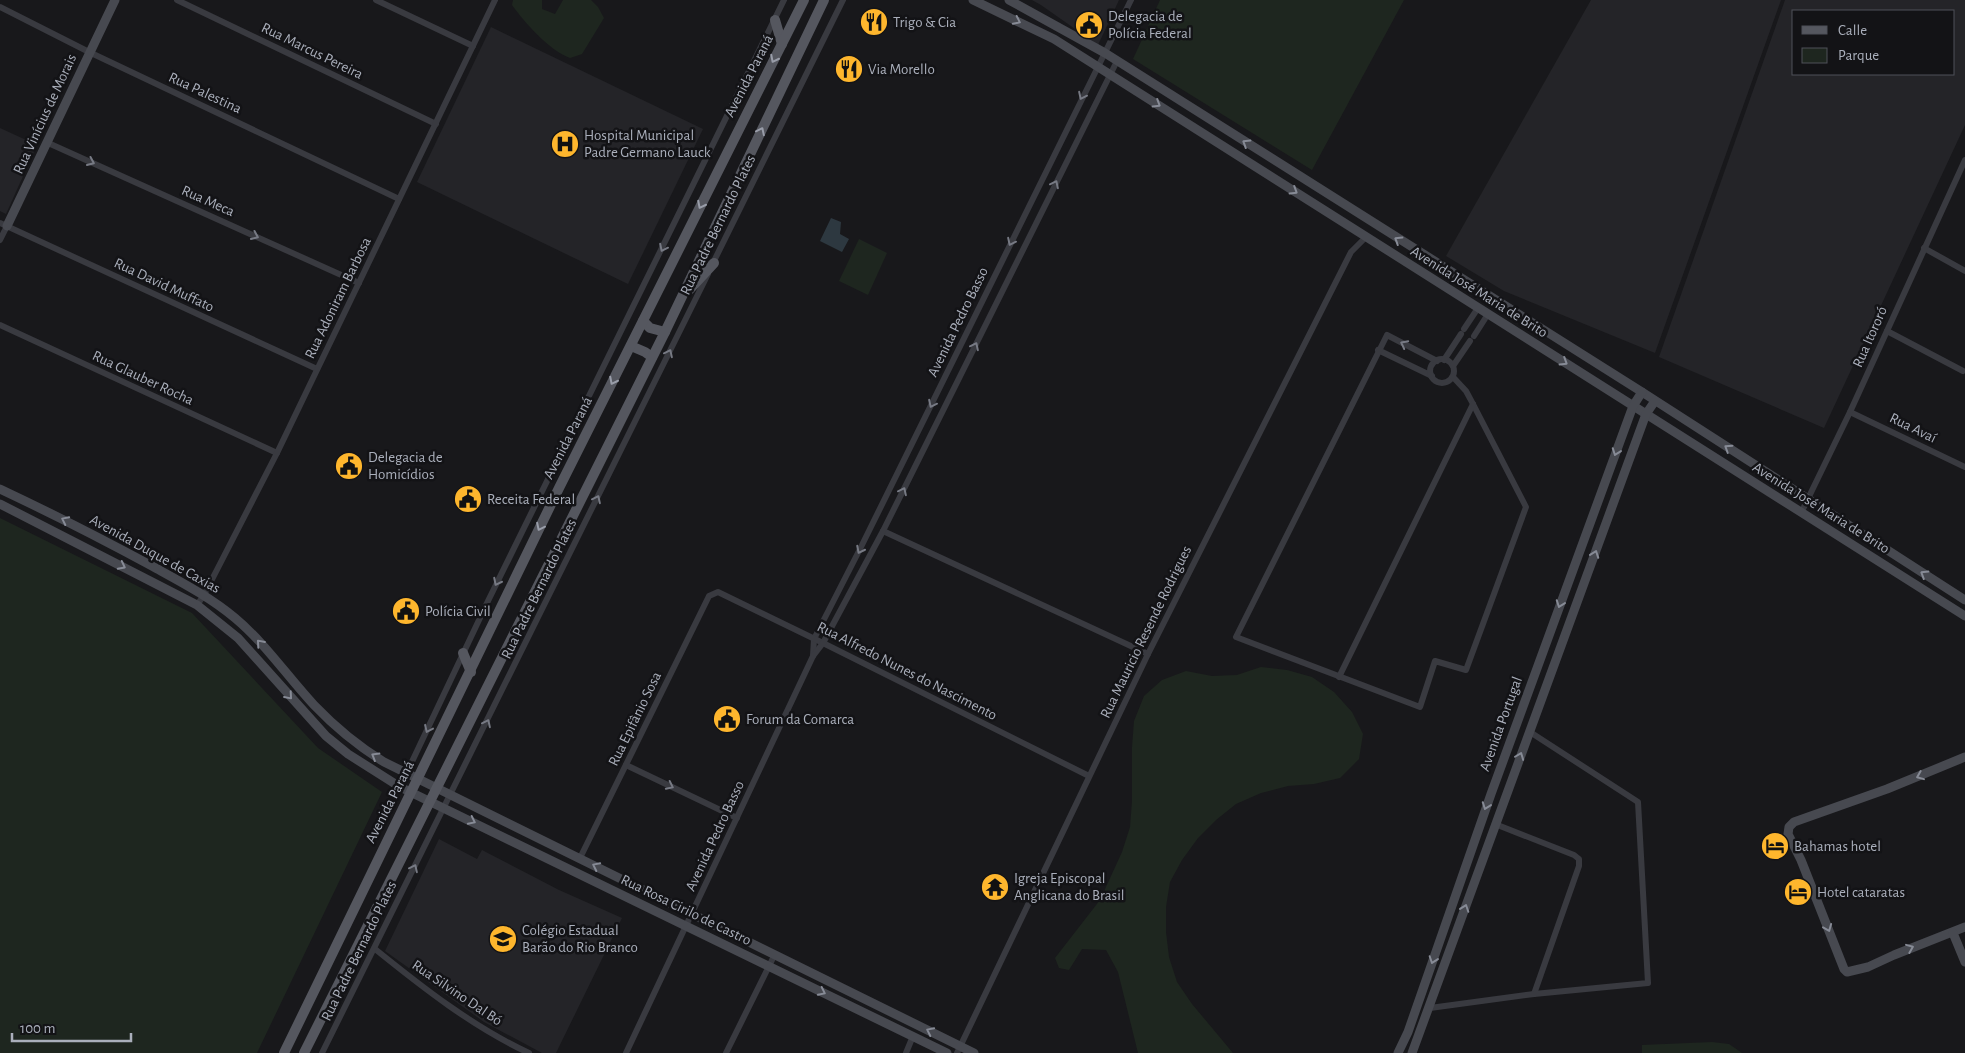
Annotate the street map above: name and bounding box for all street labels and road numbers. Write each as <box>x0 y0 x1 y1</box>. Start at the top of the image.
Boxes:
street label: Rua Marcus Pereira <box>259 20 365 82</box>
street label: Avenida Paraná <box>722 32 776 120</box>
street label: Rua Vinícius de Morais <box>11 52 79 176</box>
street label: Rua Palestina <box>166 70 244 116</box>
street label: Rua Padre Bernardo Plates <box>678 153 758 297</box>
street label: Rua Meca <box>179 183 237 219</box>
street label: Rua Adoniram Barbosa <box>302 235 374 361</box>
street label: Avenida José Maria de Brito <box>1408 244 1550 340</box>
street label: Rua David Muffato <box>112 255 216 315</box>
street label: Avenida Pedro Basso <box>925 265 991 379</box>
street label: Rua Itororó <box>1850 304 1890 370</box>
street label: Rua Glauber Rocha <box>90 348 196 408</box>
street label: Avenida Paraná <box>541 394 595 482</box>
street label: Rua Avaí <box>1887 410 1939 446</box>
street label: Avenida José Maria de Brito <box>1750 460 1892 556</box>
street label: Avenida Duque de Caxias <box>87 512 223 596</box>
street label: Rua Padre Bernardo Plates <box>499 517 579 661</box>
street label: Rua Mauricio Resende Rodrigues <box>1098 543 1194 721</box>
street label: Rua Alfredo Nunes do Nascimento <box>815 619 999 723</box>
street label: Rua Epifânio Sosa <box>606 670 664 768</box>
street label: Avenida Portugal <box>1477 675 1525 773</box>
street label: Avenida Paraná <box>363 758 417 846</box>
street label: Avenida Pedro Basso <box>683 778 747 894</box>
street label: Rua Rosa Cirilo de Castro <box>618 872 754 948</box>
street label: Rua Padre Bernardo Plates <box>319 879 399 1023</box>
street label: Rua Silvino Dal Bó <box>409 957 505 1029</box>

